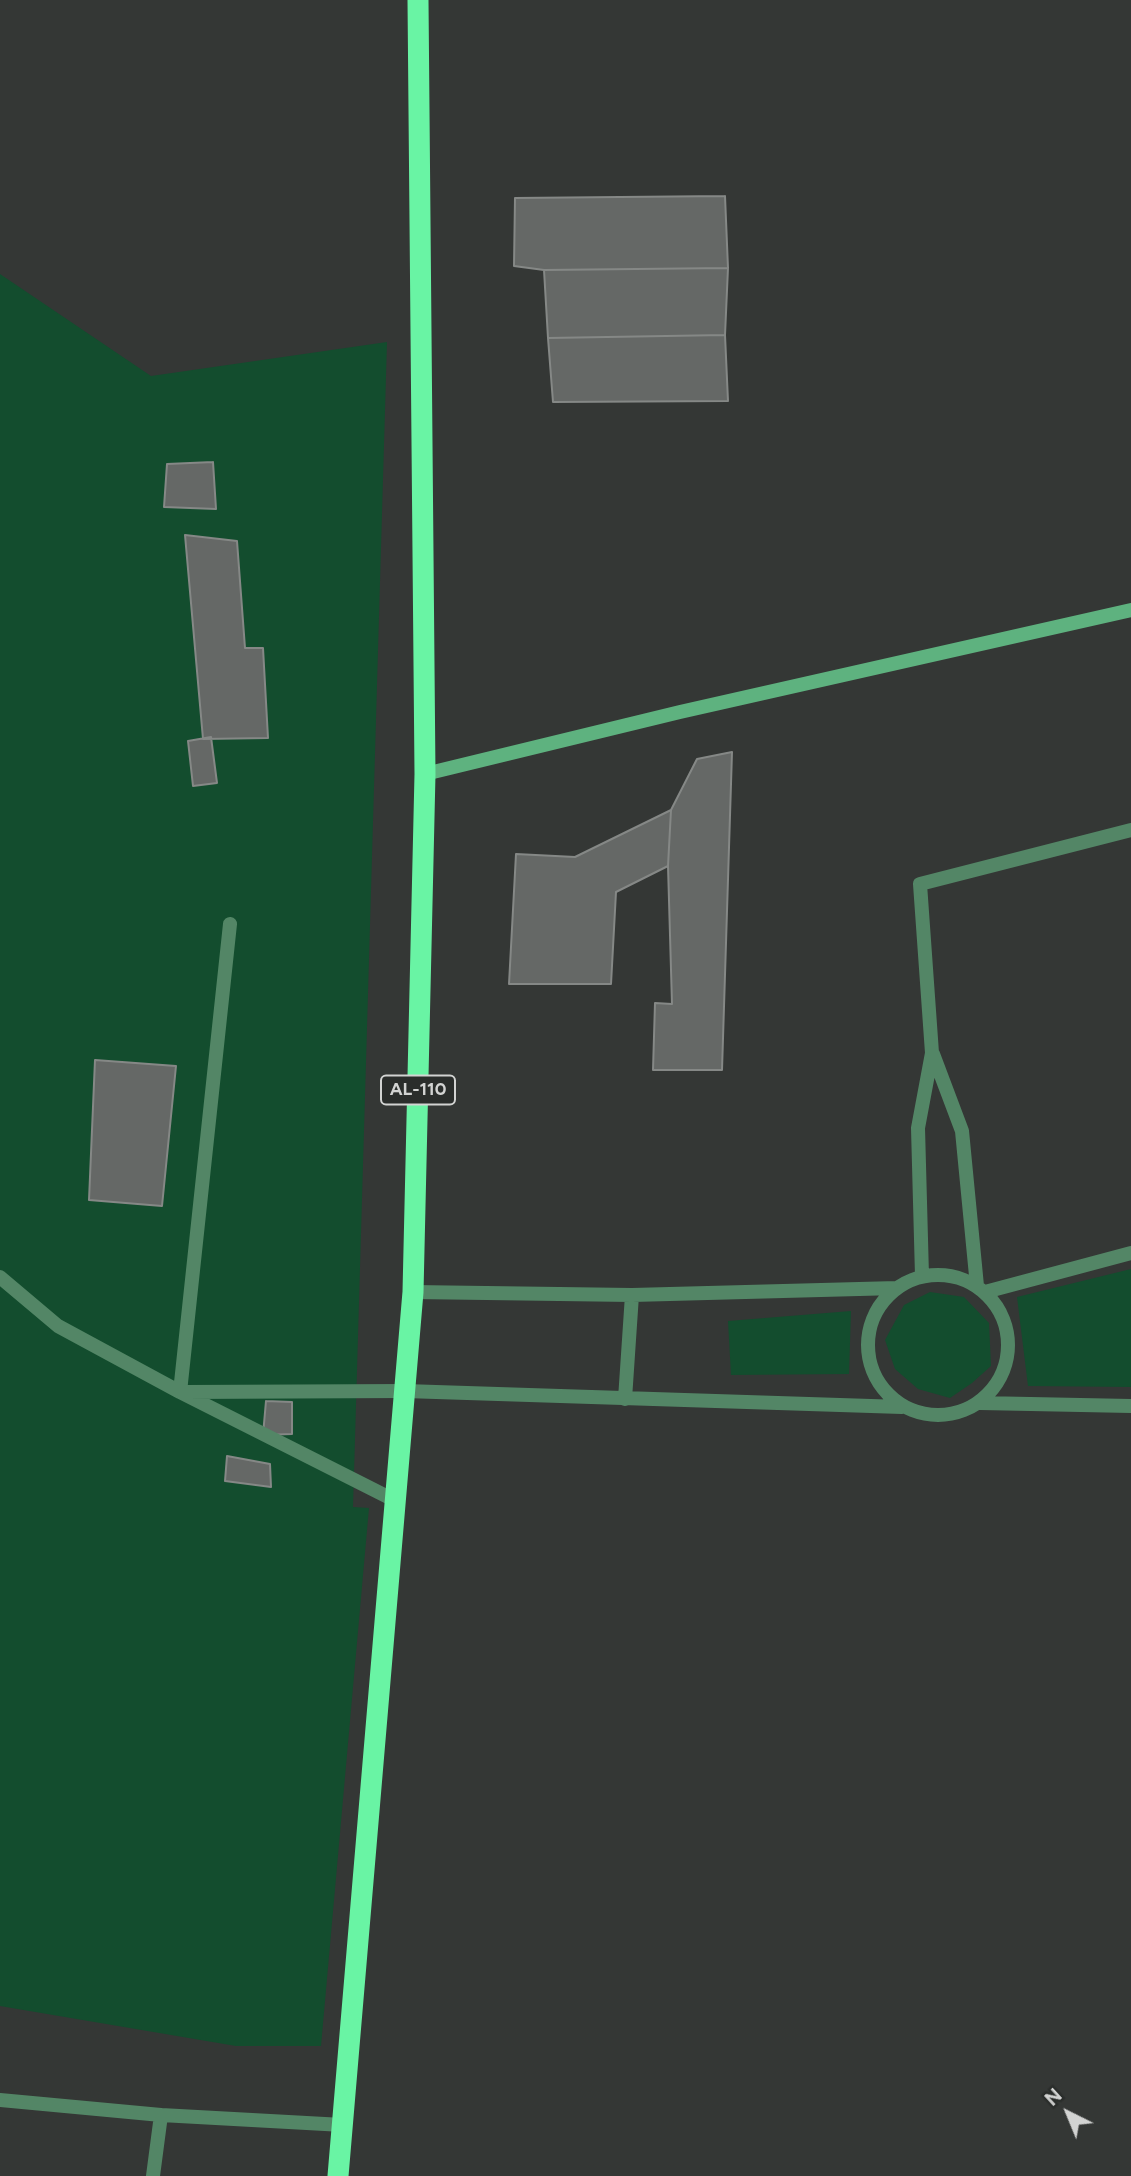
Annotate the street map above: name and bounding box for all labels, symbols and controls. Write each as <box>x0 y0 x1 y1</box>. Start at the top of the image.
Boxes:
road number: AL-110 <box>381 1076 455 1105</box>
north arrow <box>1033 2078 1103 2148</box>
text: N <box>1040 2084 1067 2111</box>

